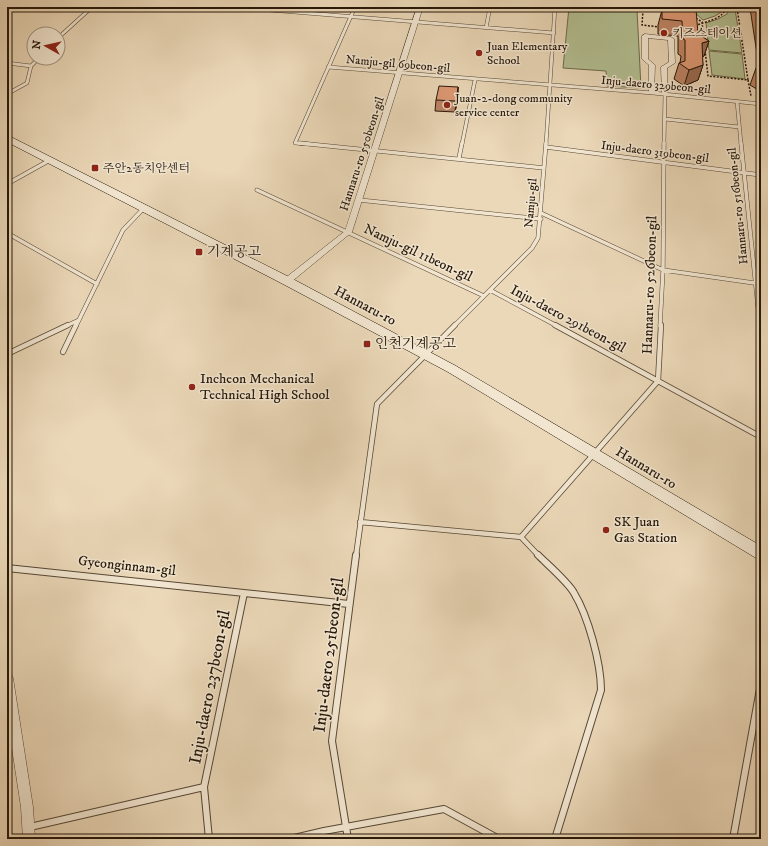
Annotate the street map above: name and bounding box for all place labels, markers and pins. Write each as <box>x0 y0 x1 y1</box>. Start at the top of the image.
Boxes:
place label: 키즈스테이션 <box>672 26 742 41</box>
marker: 키즈스테이션 <box>659 28 669 38</box>
place label: Juan Elementary School <box>486 39 568 68</box>
marker: Juan Elementary School <box>474 48 484 58</box>
place label: Juan-2-dong community service center <box>454 91 573 120</box>
marker: Juan-2-dong community service center <box>442 100 452 110</box>
place label: 주안2동치안센터 <box>103 161 190 176</box>
marker: 주안2동치안센터 <box>90 163 100 173</box>
place label: 기계공고 <box>207 243 262 261</box>
marker: 기계공고 <box>194 247 204 257</box>
place label: 인천기계공고 <box>375 335 457 353</box>
marker: 인천기계공고 <box>362 339 372 349</box>
place label: Incheon Mechanical Technical High School <box>200 370 330 404</box>
marker: Incheon Mechanical Technical High School <box>187 382 197 392</box>
place label: SK Juan Gas Station <box>614 513 678 547</box>
marker: SK Juan Gas Station <box>601 525 611 535</box>

